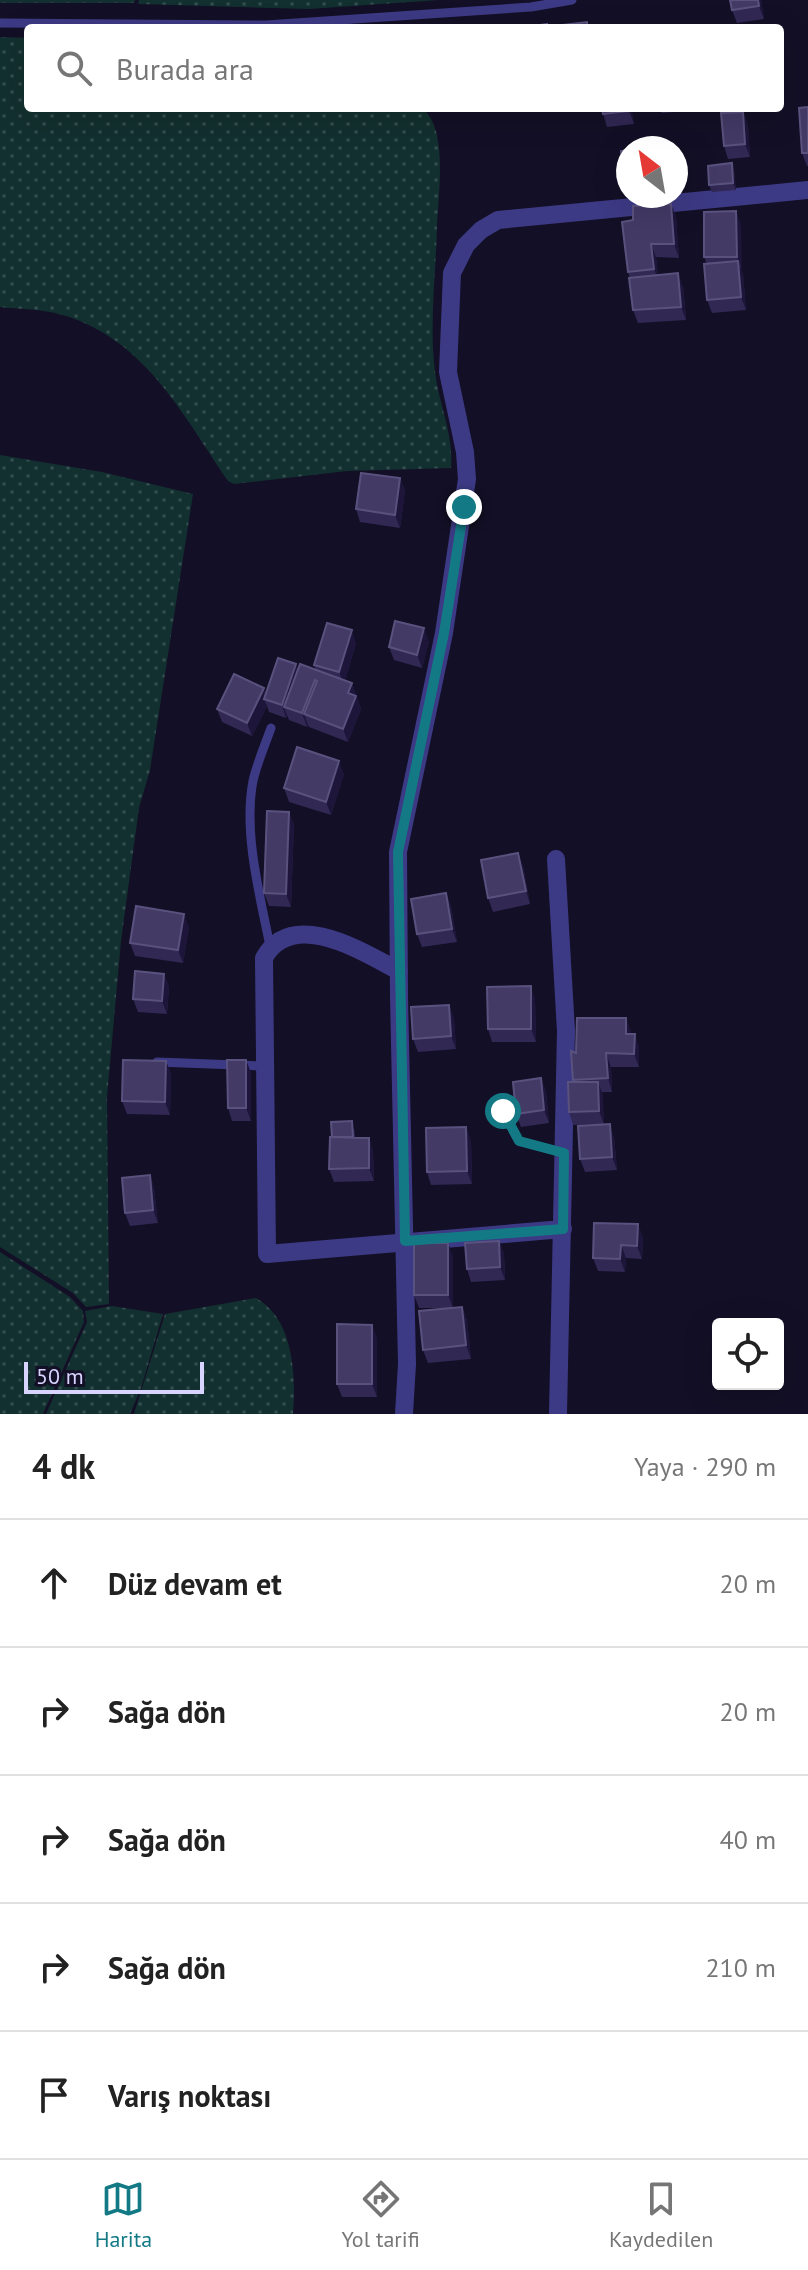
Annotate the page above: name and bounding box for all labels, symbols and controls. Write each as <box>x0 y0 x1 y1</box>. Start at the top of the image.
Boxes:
search box <box>24 24 784 112</box>
icon: search <box>52 46 96 90</box>
text: Burada ara <box>116 49 254 88</box>
north arrow <box>616 136 688 208</box>
route end <box>446 489 482 525</box>
route start <box>485 1093 521 1129</box>
map controls <box>712 1318 784 1390</box>
button: locate <box>712 1318 784 1390</box>
scale bar <box>24 1358 204 1394</box>
text: 50 m <box>36 1362 84 1390</box>
text: 4 dk <box>32 1444 95 1488</box>
text: Yaya · 290 m <box>634 1450 776 1483</box>
icon: ahead <box>32 1561 76 1605</box>
text: Düz devam et <box>108 1564 282 1603</box>
text: 20 m <box>720 1567 776 1600</box>
icon: right <box>32 1689 76 1733</box>
text: Sağa dön <box>108 1692 226 1731</box>
text: 20 m <box>720 1695 776 1728</box>
icon: right <box>32 1817 76 1861</box>
text: Sağa dön <box>108 1820 226 1859</box>
text: 40 m <box>720 1823 776 1856</box>
icon: right <box>32 1945 76 1989</box>
text: Sağa dön <box>108 1948 226 1987</box>
text: 210 m <box>705 1951 776 1984</box>
icon: arrive <box>32 2073 76 2117</box>
text: Varış noktası <box>108 2076 271 2115</box>
tab: Harita <box>95 2177 152 2253</box>
tab: Yol tarifi <box>341 2177 420 2253</box>
tab: Kaydedilen <box>609 2177 713 2253</box>

